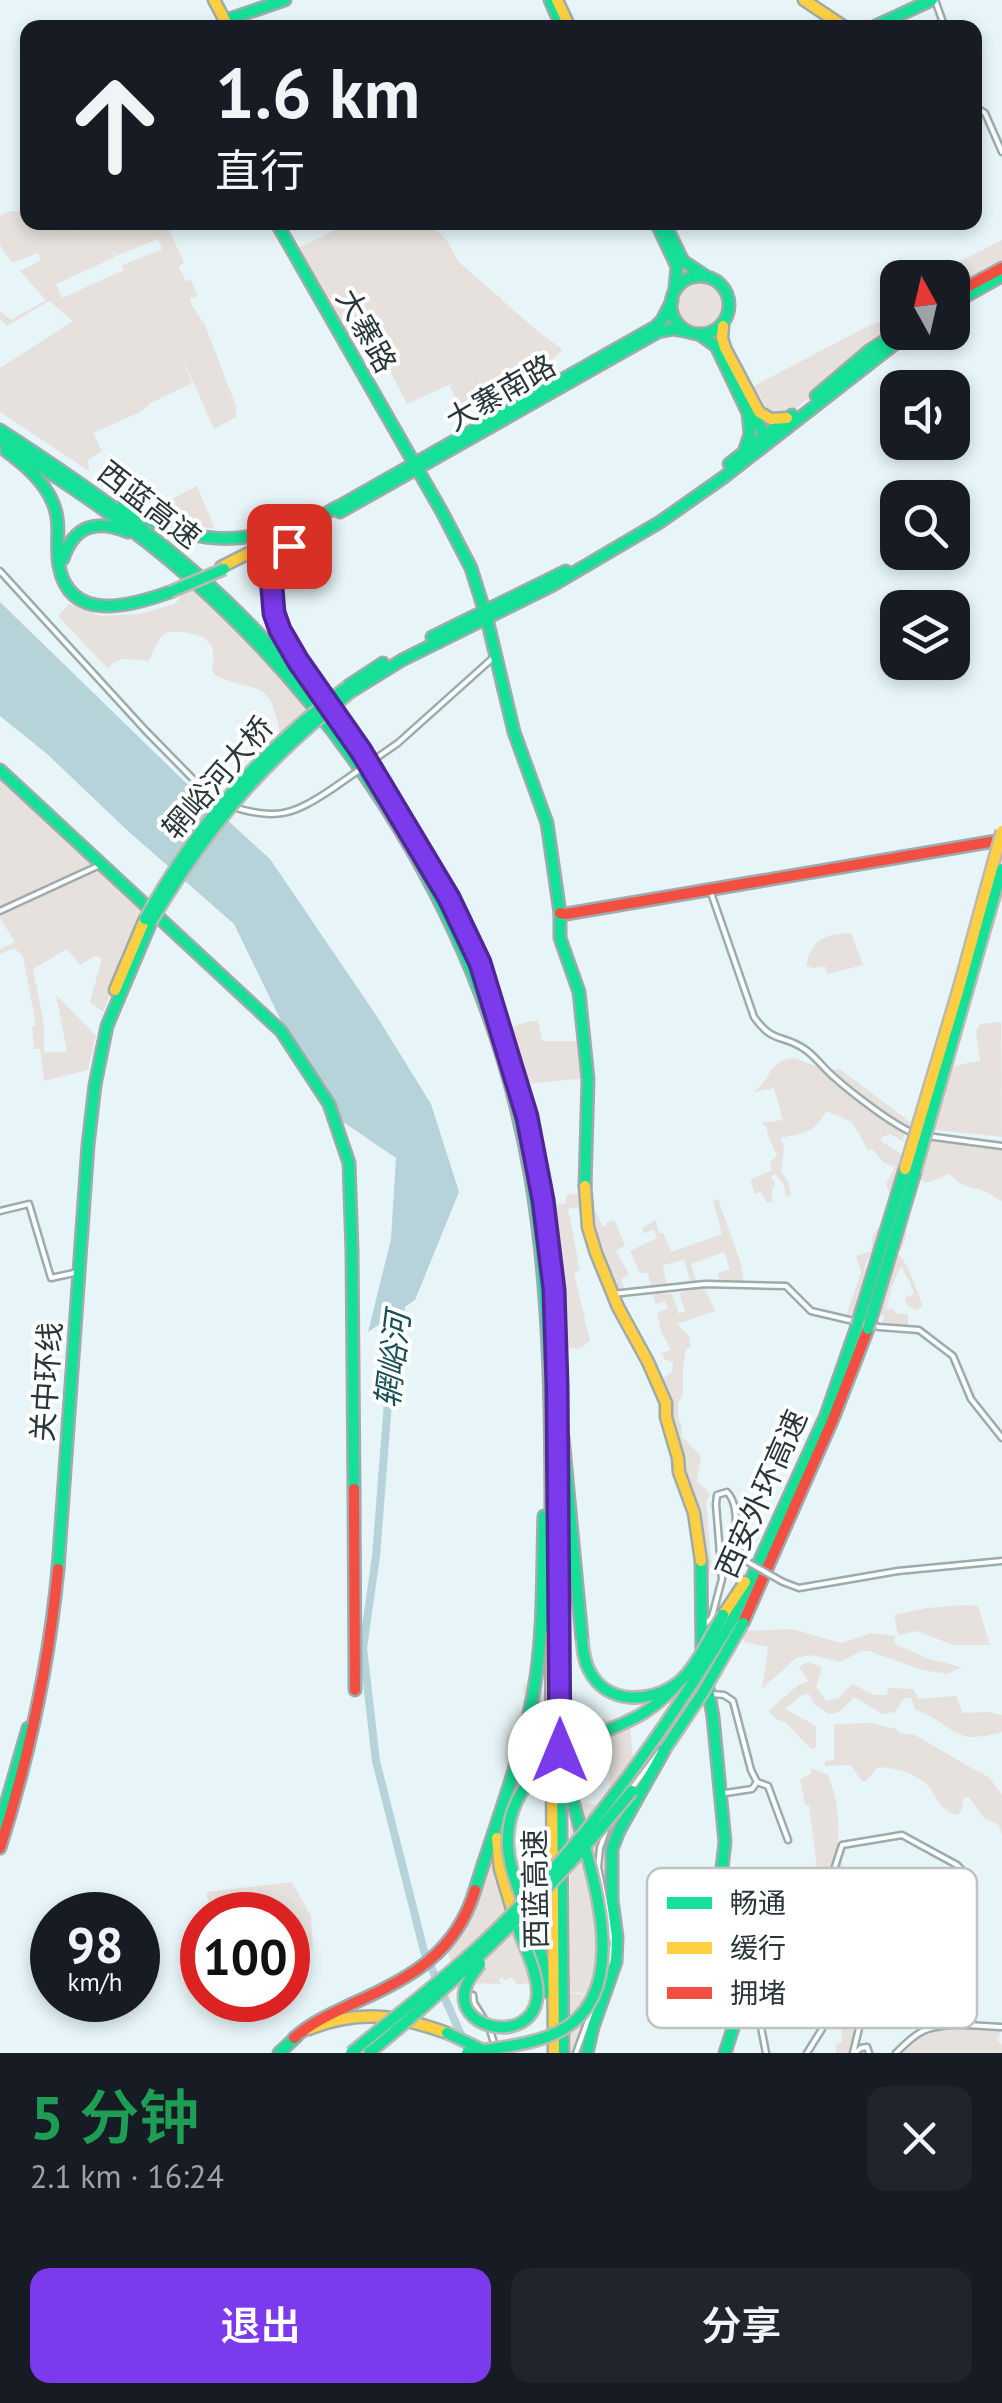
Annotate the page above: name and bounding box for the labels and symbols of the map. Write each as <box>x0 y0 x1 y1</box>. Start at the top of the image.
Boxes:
north arrow <box>880 260 970 350</box>
street label: 大寨路 <box>328 281 406 379</box>
street label: 大寨南路 <box>439 345 562 439</box>
street label: 西蓝高速 <box>91 452 209 556</box>
pin <box>247 504 332 589</box>
street label: 辋峪河大桥 <box>153 708 281 846</box>
water label: 辋峪河 <box>365 1304 419 1410</box>
street label: 关中环线 <box>22 1321 69 1443</box>
street label: 西安外环高速 <box>706 1403 815 1584</box>
position arrow <box>508 1699 612 1803</box>
street label: 西蓝高速 <box>514 1829 555 1949</box>
legend <box>647 1868 977 2028</box>
text: 畅通 <box>730 1884 786 1921</box>
speed limit sign: 100 <box>180 1892 310 2022</box>
text: 缓行 <box>730 1929 786 1966</box>
text: 拥堵 <box>730 1974 786 2011</box>

